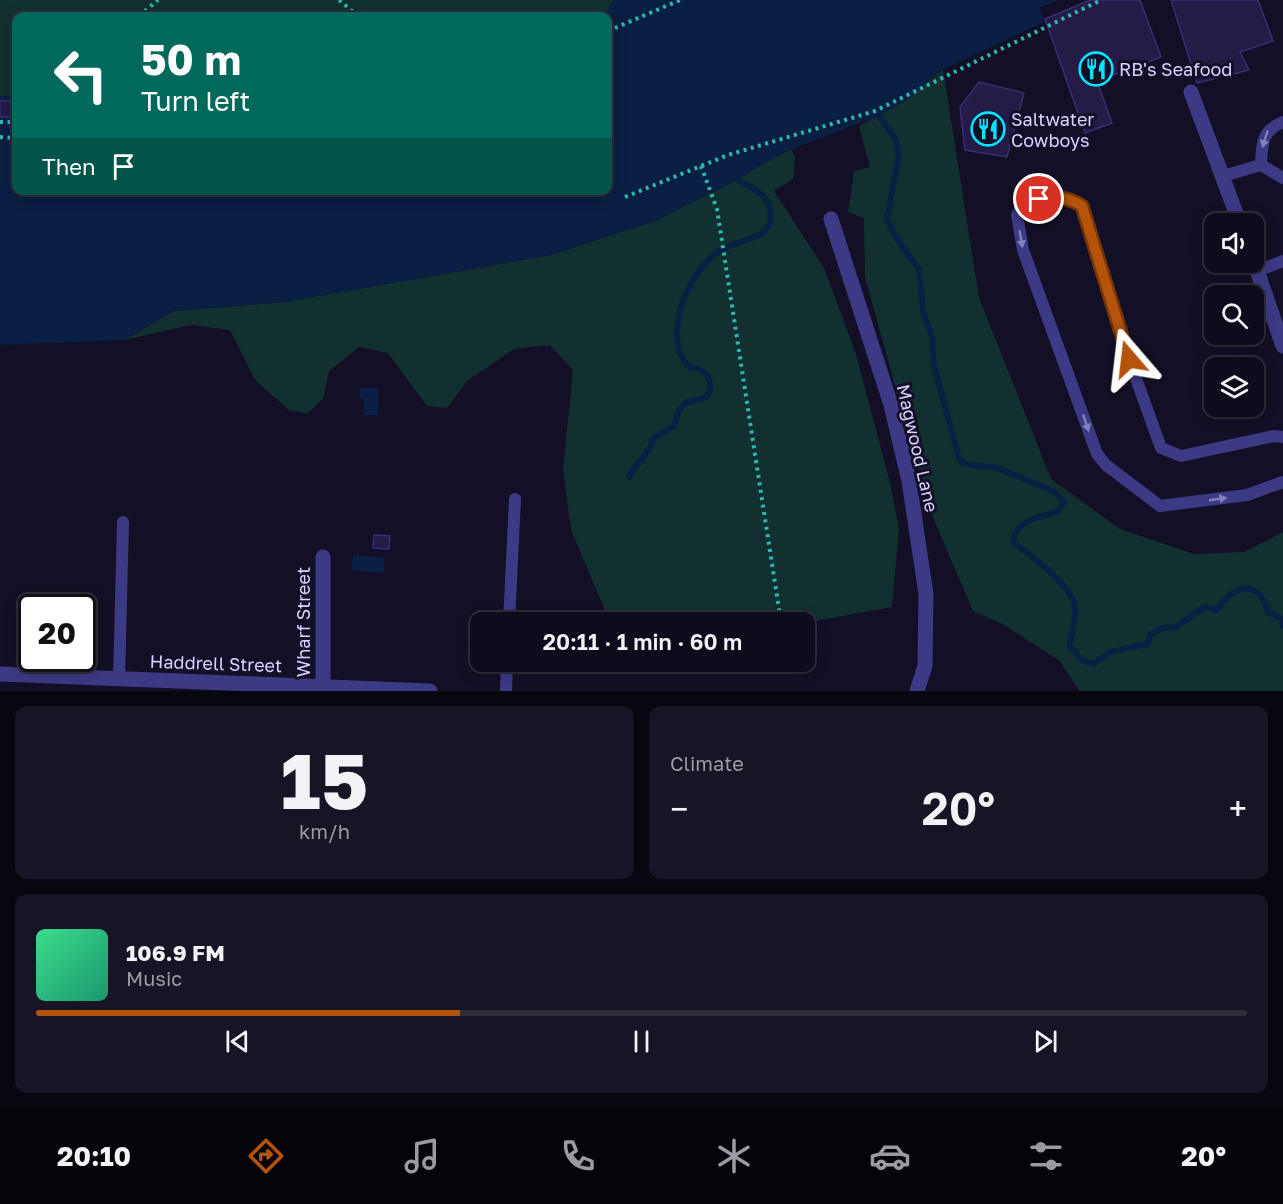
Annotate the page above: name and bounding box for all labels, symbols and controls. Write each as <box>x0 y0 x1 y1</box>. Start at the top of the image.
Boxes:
text: 50 m <box>141 34 241 84</box>
icon: left <box>42 36 120 114</box>
restaurant icon: RB's Seafood <box>1078 51 1114 87</box>
place label: RB's Seafood <box>1119 58 1232 80</box>
text: Turn left <box>141 85 250 117</box>
place label: Saltwater Cowboys <box>1011 108 1094 151</box>
restaurant icon: Saltwater Cowboys <box>970 111 1006 147</box>
one-way arrow <box>1260 130 1269 148</box>
icon: arrive <box>107 150 140 183</box>
text: Then <box>42 153 95 180</box>
pin <box>1013 173 1064 224</box>
icon: arrive <box>1022 182 1055 215</box>
map controls <box>1204 213 1264 417</box>
button: sound <box>1204 213 1264 273</box>
one-way arrow <box>1017 230 1026 249</box>
button: search <box>1204 285 1264 345</box>
position arrow <box>1097 327 1161 391</box>
button: layers <box>1204 357 1264 417</box>
street label: Magwood Lane <box>893 382 943 514</box>
one-way arrow <box>1081 414 1091 432</box>
one-way arrow <box>1208 495 1227 504</box>
street label: Wharf Street <box>292 567 314 677</box>
speed limit sign: 20 <box>18 594 96 672</box>
text: 20:11 · 1 min · 60 m <box>543 628 742 655</box>
street label: Haddrell Street <box>149 650 283 676</box>
text: 15 <box>281 733 368 826</box>
text: Climate <box>670 751 744 775</box>
text: 20° <box>922 781 995 835</box>
text: − <box>670 789 688 828</box>
text: + <box>1229 789 1247 828</box>
text: km/h <box>299 819 350 843</box>
text: 106.9 FM <box>126 939 225 966</box>
text: Music <box>126 966 182 990</box>
icon: previous <box>221 1025 254 1058</box>
icon: pause <box>625 1025 658 1058</box>
icon: next <box>1029 1025 1062 1058</box>
icon: directions <box>245 1135 287 1177</box>
icon: music <box>401 1135 443 1177</box>
icon: phone <box>557 1135 599 1177</box>
icon: climate <box>713 1135 755 1177</box>
icon: car <box>869 1135 911 1177</box>
icon: filters <box>1025 1135 1067 1177</box>
text: 20:10 <box>57 1140 131 1172</box>
text: 20° <box>1181 1140 1226 1172</box>

